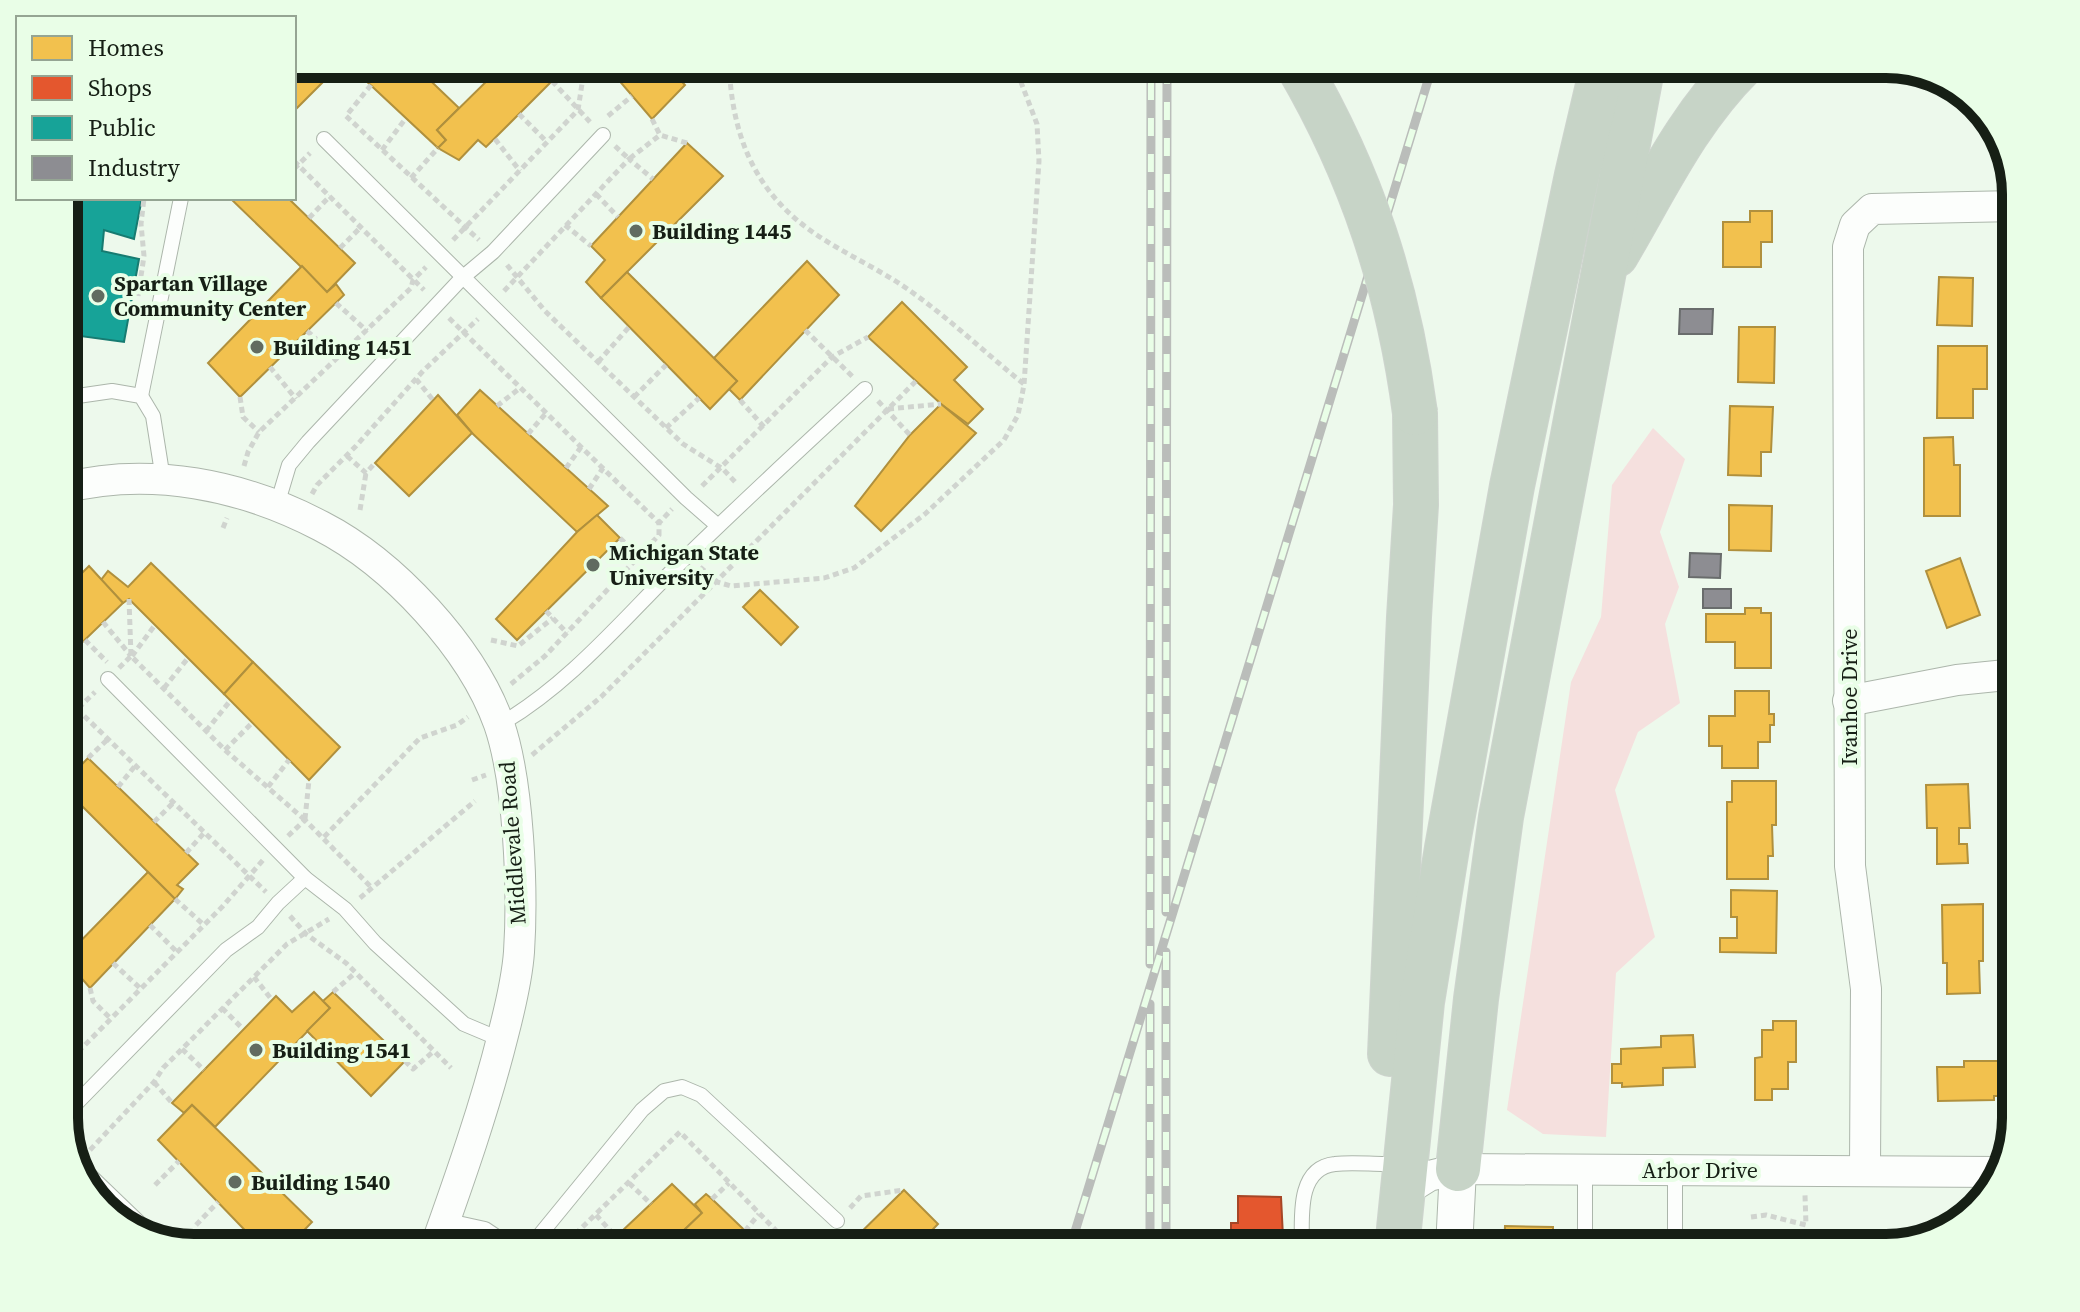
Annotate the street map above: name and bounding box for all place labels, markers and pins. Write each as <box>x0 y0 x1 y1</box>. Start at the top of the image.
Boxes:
place label: Building 1445 <box>652 216 791 246</box>
marker: Building 1445 <box>627 222 645 240</box>
place label: Spartan Village Community Center <box>114 268 307 323</box>
marker: Spartan Village Community Center <box>89 287 107 305</box>
place label: Building 1451 <box>273 332 412 362</box>
marker: Building 1451 <box>248 338 266 356</box>
place label: Michigan State University <box>609 537 759 592</box>
marker: Michigan State University <box>584 556 602 574</box>
place label: Building 1541 <box>272 1035 411 1065</box>
marker: Building 1541 <box>247 1041 265 1059</box>
place label: Building 1540 <box>251 1167 390 1197</box>
marker: Building 1540 <box>226 1173 244 1191</box>

